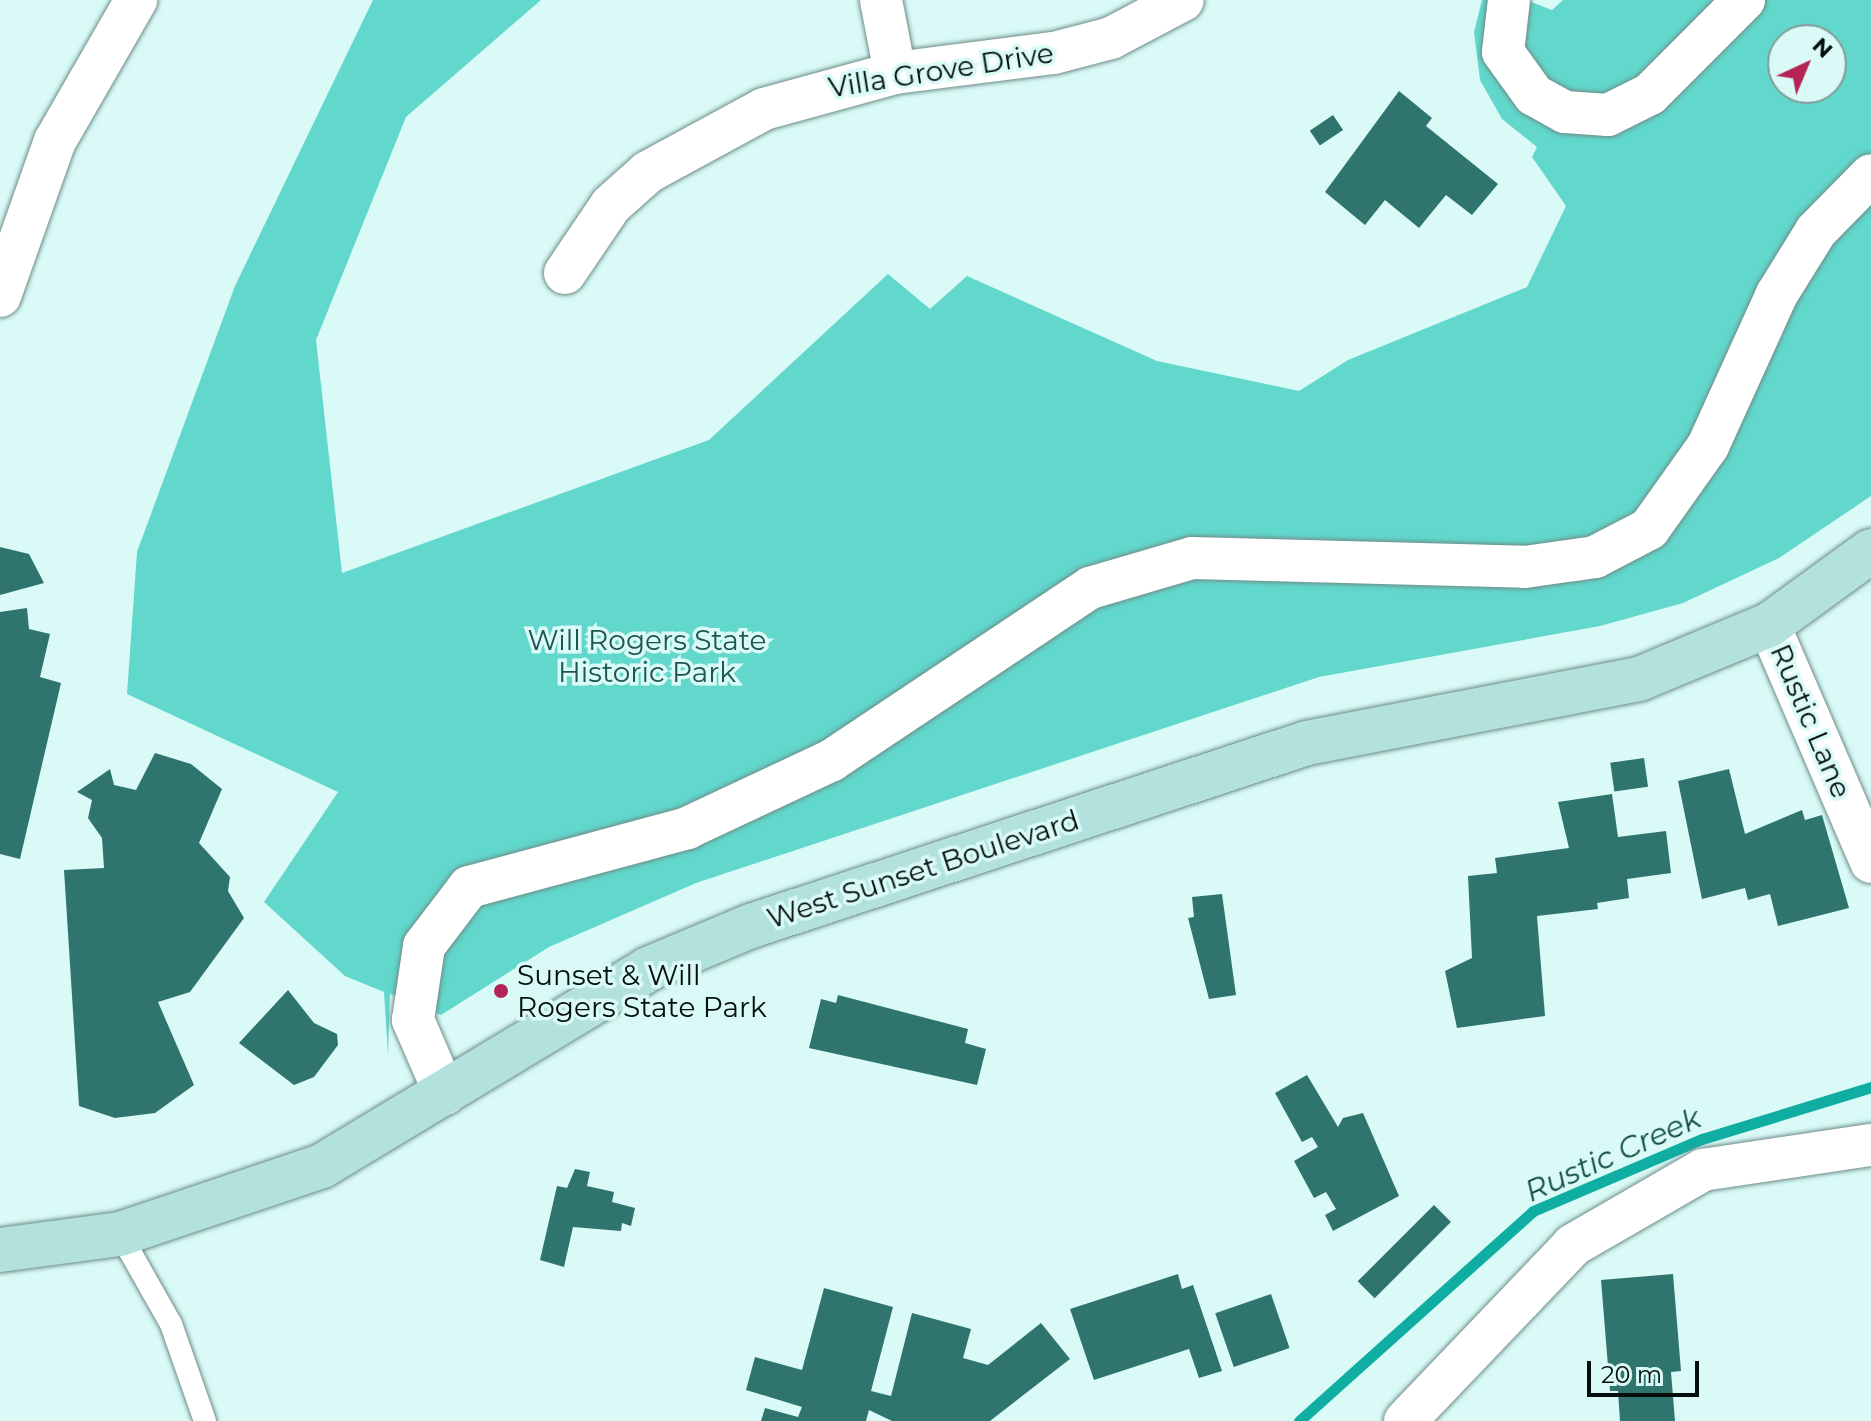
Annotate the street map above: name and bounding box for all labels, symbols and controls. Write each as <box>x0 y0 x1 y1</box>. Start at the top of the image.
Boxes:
north arrow <box>1767 24 1847 104</box>
text: N <box>1807 32 1838 64</box>
street label: Villa Grove Drive <box>826 36 1056 104</box>
park label: Will Rogers State Historic Park <box>528 623 766 689</box>
street label: Rustic Lane <box>1764 639 1858 803</box>
street label: West Sunset Boulevard <box>763 803 1083 935</box>
place label: Sunset & Will Rogers State Park <box>517 958 767 1024</box>
marker: Sunset & Will Rogers State Park <box>492 982 510 1000</box>
water label: Rustic Creek <box>1519 1100 1707 1210</box>
scale bar <box>1591 1345 1703 1395</box>
text: 20 m <box>1601 1360 1662 1389</box>

